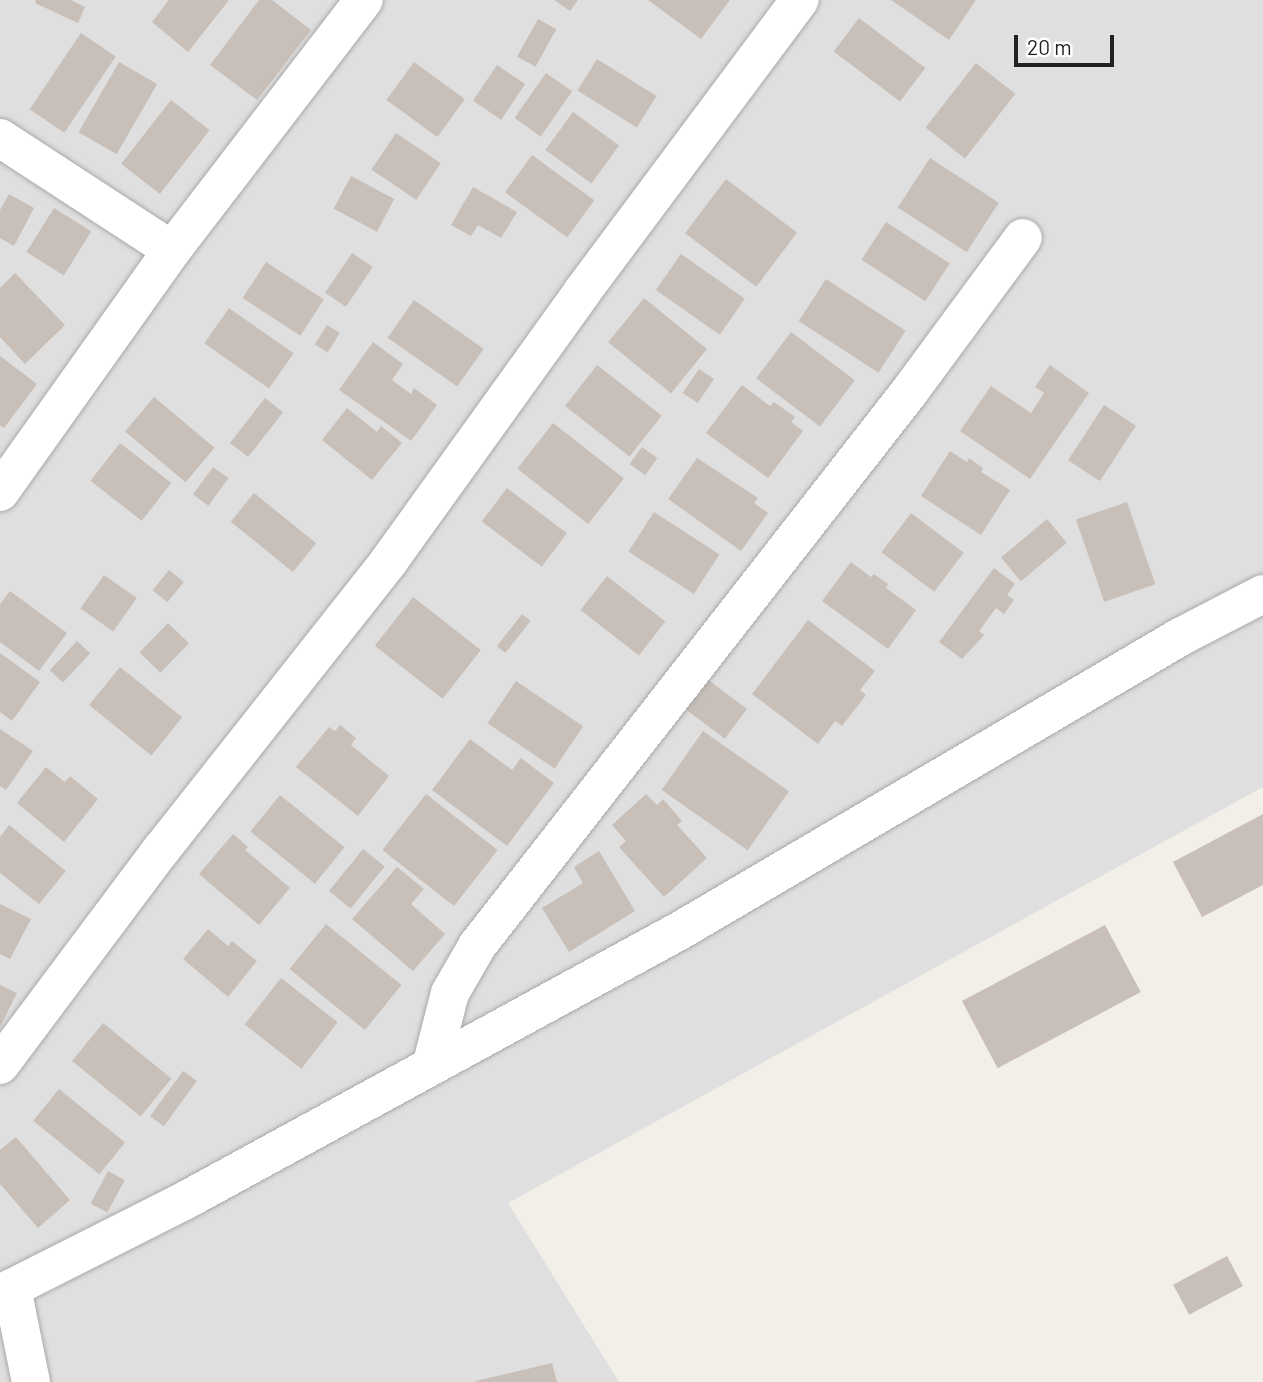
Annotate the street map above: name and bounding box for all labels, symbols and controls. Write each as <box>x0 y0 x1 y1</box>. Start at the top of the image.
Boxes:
scale bar <box>1018 21 1118 65</box>
text: 20 m <box>1027 34 1072 59</box>

